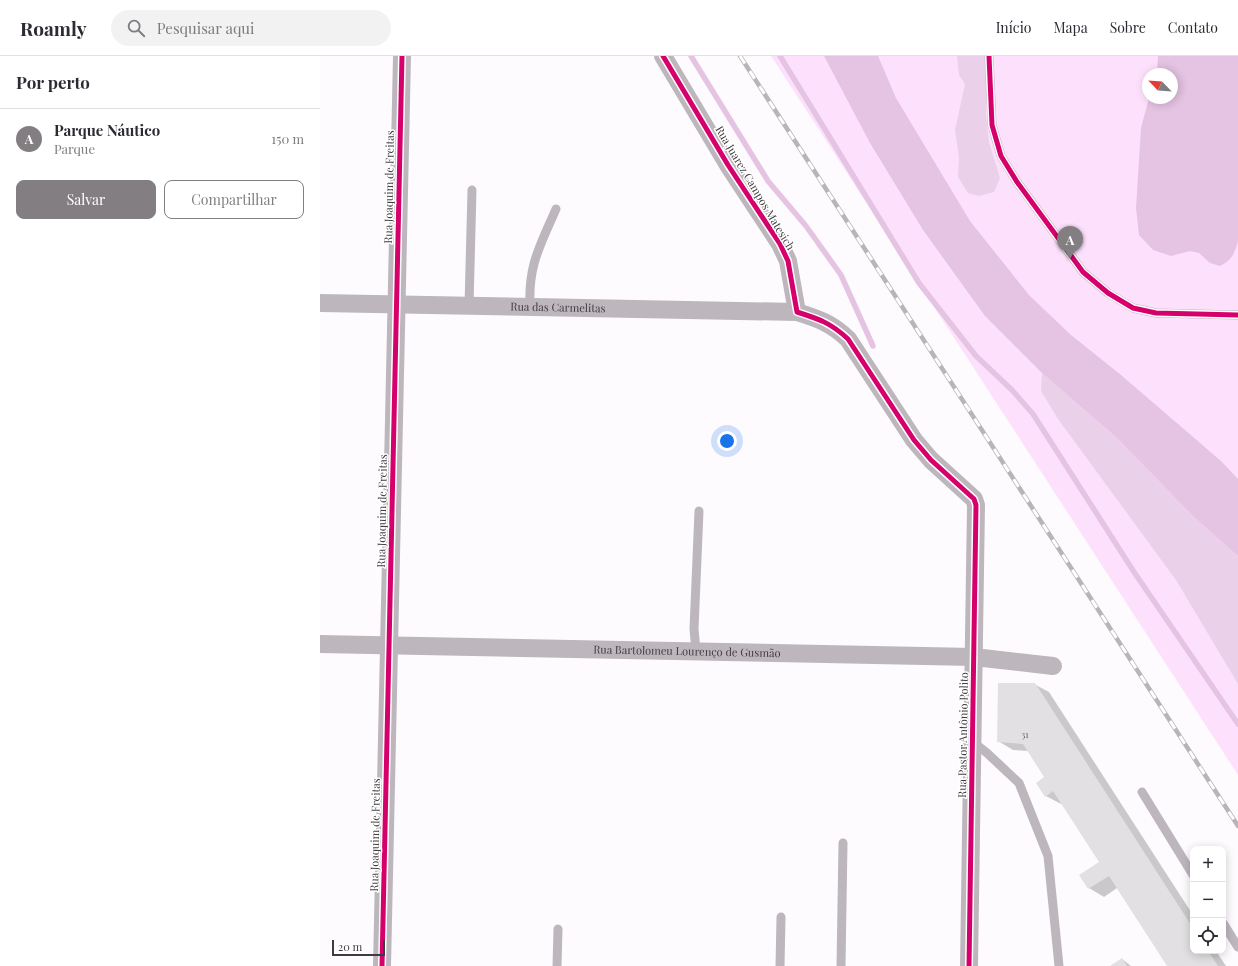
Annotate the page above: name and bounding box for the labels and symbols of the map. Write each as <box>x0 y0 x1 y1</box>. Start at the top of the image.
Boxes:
north arrow <box>1142 68 1178 104</box>
street label: Rua Juarez Campos Matesich <box>712 123 799 253</box>
street label: Rua Joaquim de Freitas <box>380 130 397 244</box>
pin: A <box>1057 226 1083 259</box>
street label: Rua das Carmelitas <box>510 299 606 315</box>
your location <box>717 431 737 451</box>
street label: Rua Joaquim de Freitas <box>373 454 390 568</box>
street label: Rua Bartolomeu Lourenço de Gusmão <box>593 641 781 660</box>
street label: Rua Pastor Antônio Polito <box>954 672 971 798</box>
house number: 31 <box>1021 728 1029 740</box>
street label: Rua Joaquim de Freitas <box>366 778 383 892</box>
scale bar <box>332 938 385 957</box>

